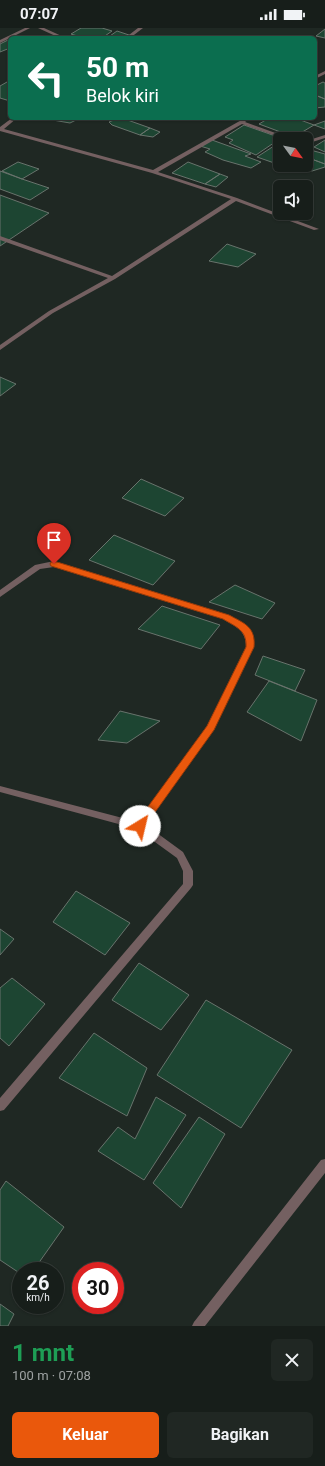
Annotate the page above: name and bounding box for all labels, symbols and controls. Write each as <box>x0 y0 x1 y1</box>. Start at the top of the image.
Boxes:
text: 07:07 <box>20 5 59 23</box>
text: 50 m <box>86 51 149 84</box>
icon: left <box>20 52 72 104</box>
text: Belok kiri <box>86 85 159 106</box>
north arrow <box>273 132 313 172</box>
map controls <box>273 132 313 220</box>
button: sound <box>273 180 313 220</box>
pin <box>37 523 71 564</box>
icon: arrive <box>43 529 65 551</box>
position arrow <box>119 805 161 847</box>
speed limit sign: 30 <box>72 1262 124 1314</box>
text: 26 <box>27 1271 49 1295</box>
text: km/h <box>26 1292 50 1303</box>
text: 1 mnt <box>12 1339 74 1367</box>
button: close <box>271 1339 313 1381</box>
text: 100 m · 07:08 <box>12 1368 91 1383</box>
button: Keluar <box>12 1412 159 1458</box>
button: Bagikan <box>167 1412 313 1458</box>

